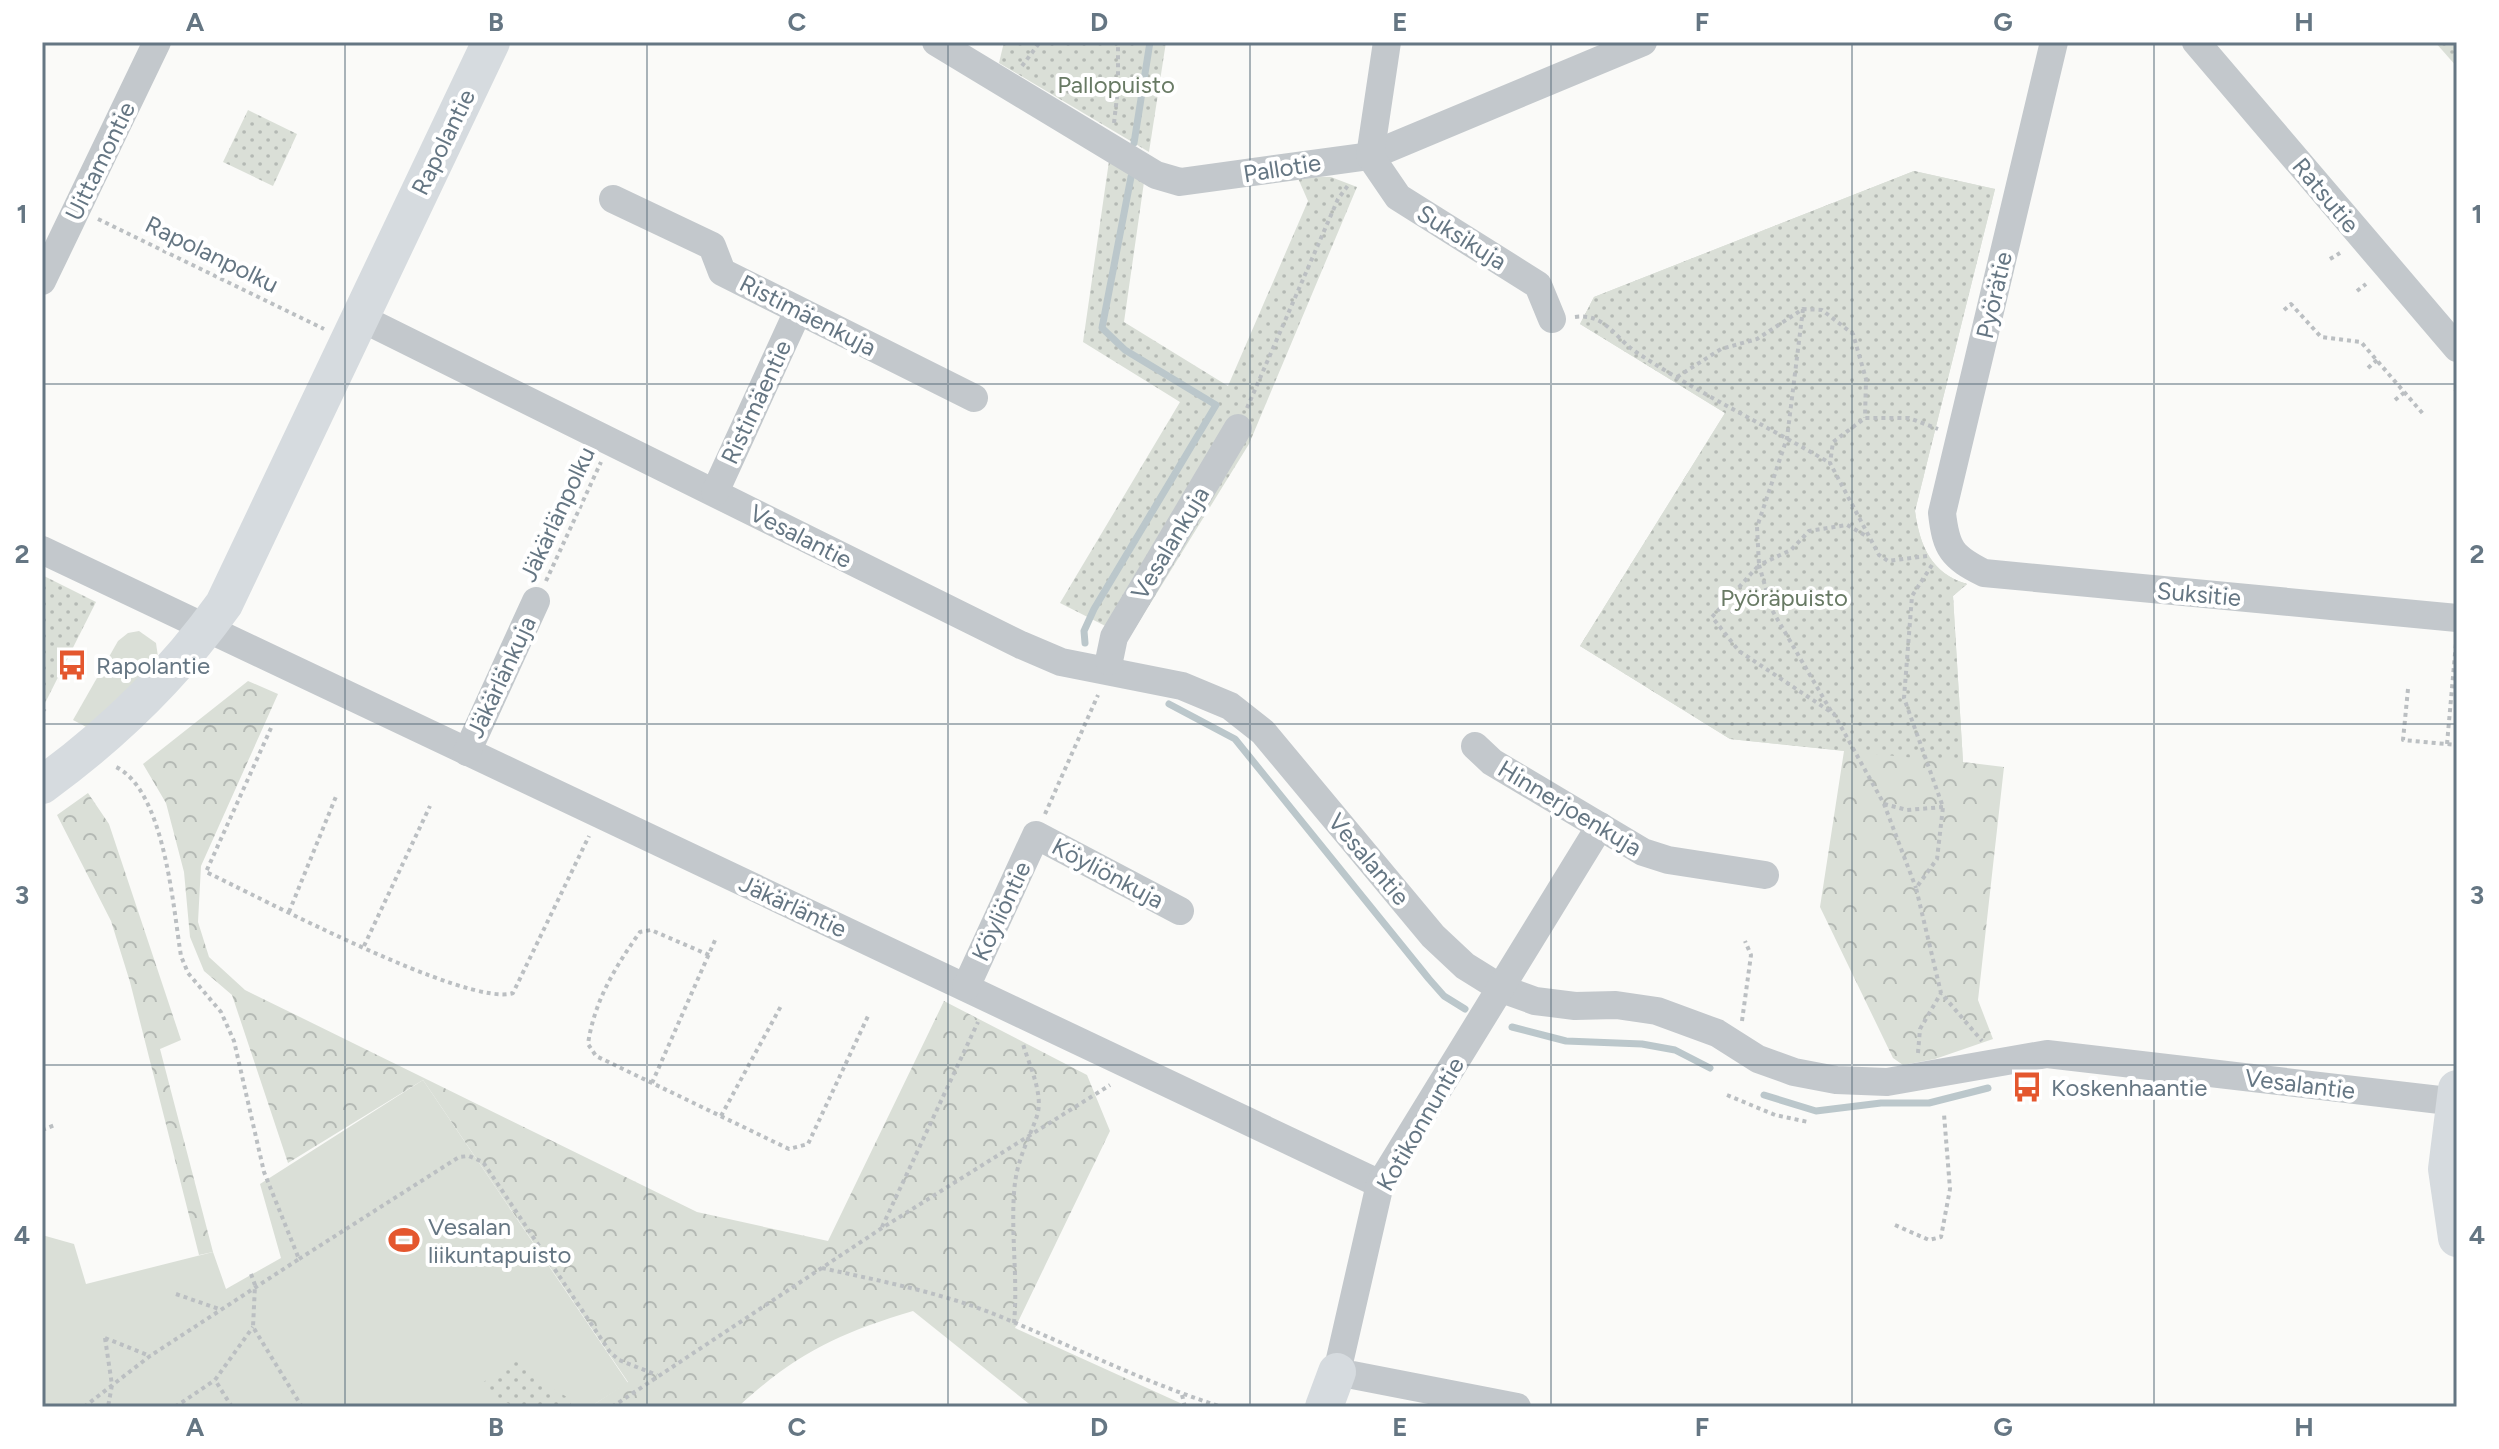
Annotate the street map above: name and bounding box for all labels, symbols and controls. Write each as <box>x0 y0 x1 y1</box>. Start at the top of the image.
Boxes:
text: A <box>186 6 205 38</box>
text: B <box>488 6 504 38</box>
text: C <box>788 6 807 38</box>
text: D <box>1090 6 1108 38</box>
text: E <box>1392 6 1408 38</box>
text: F <box>1695 6 1709 38</box>
text: G <box>1993 6 2013 38</box>
text: H <box>2294 6 2314 38</box>
park label: Pallopuisto <box>1057 70 1175 99</box>
street label: Rapolantie <box>405 84 481 200</box>
street label: Uittamontie <box>59 97 141 225</box>
street label: Pallotie <box>1241 148 1323 188</box>
street label: Ratsutie <box>2286 152 2366 238</box>
text: 1 <box>17 198 27 230</box>
street label: Suksikuja <box>1412 198 1512 276</box>
text: 1 <box>2472 198 2482 230</box>
street label: Rapolanpolku <box>141 209 283 299</box>
street label: Pyörätie <box>1970 249 2018 341</box>
street label: Ristimäenkuja <box>735 268 881 362</box>
street label: Ristimäentie <box>715 335 797 469</box>
street label: Jäkärlänpolku <box>513 442 601 586</box>
street label: Vesalankuja <box>1125 481 1215 605</box>
street label: Vesalantie <box>745 498 857 574</box>
text: 2 <box>14 538 30 570</box>
text: 2 <box>2469 538 2485 570</box>
street label: Suksitie <box>2156 576 2242 612</box>
park label: Pyöräpuisto <box>1720 583 1848 612</box>
street label: Jäkärlänkuja <box>460 611 542 743</box>
bus stop icon: Rapolantie <box>55 648 89 682</box>
place label: Rapolantie <box>96 651 210 680</box>
street label: Hinnerjoenkuja <box>1493 754 1647 862</box>
street label: Vesalantie <box>1322 807 1416 911</box>
street label: Köyliönkuja <box>1047 831 1169 915</box>
street label: Köyliöntie <box>965 857 1037 965</box>
street label: Jäkärläntie <box>735 869 851 943</box>
text: 3 <box>15 879 29 911</box>
text: 3 <box>2470 879 2484 911</box>
street label: Kotikonnuntie <box>1370 1052 1470 1196</box>
street label: Vesalantie <box>2243 1063 2357 1105</box>
bus stop icon: Koskenhaantie <box>2010 1070 2044 1104</box>
place label: Koskenhaantie <box>2051 1073 2207 1102</box>
place label: Vesalan liikuntapuisto <box>428 1212 571 1269</box>
text: 4 <box>14 1219 30 1251</box>
text: 4 <box>2469 1219 2485 1251</box>
sports icon: Vesalan liikuntapuisto <box>387 1223 421 1257</box>
text: A <box>186 1411 205 1443</box>
text: B <box>488 1411 504 1443</box>
text: C <box>788 1411 807 1443</box>
text: D <box>1090 1411 1108 1443</box>
text: E <box>1392 1411 1408 1443</box>
text: F <box>1695 1411 1709 1443</box>
text: G <box>1993 1411 2013 1443</box>
text: H <box>2294 1411 2314 1443</box>

